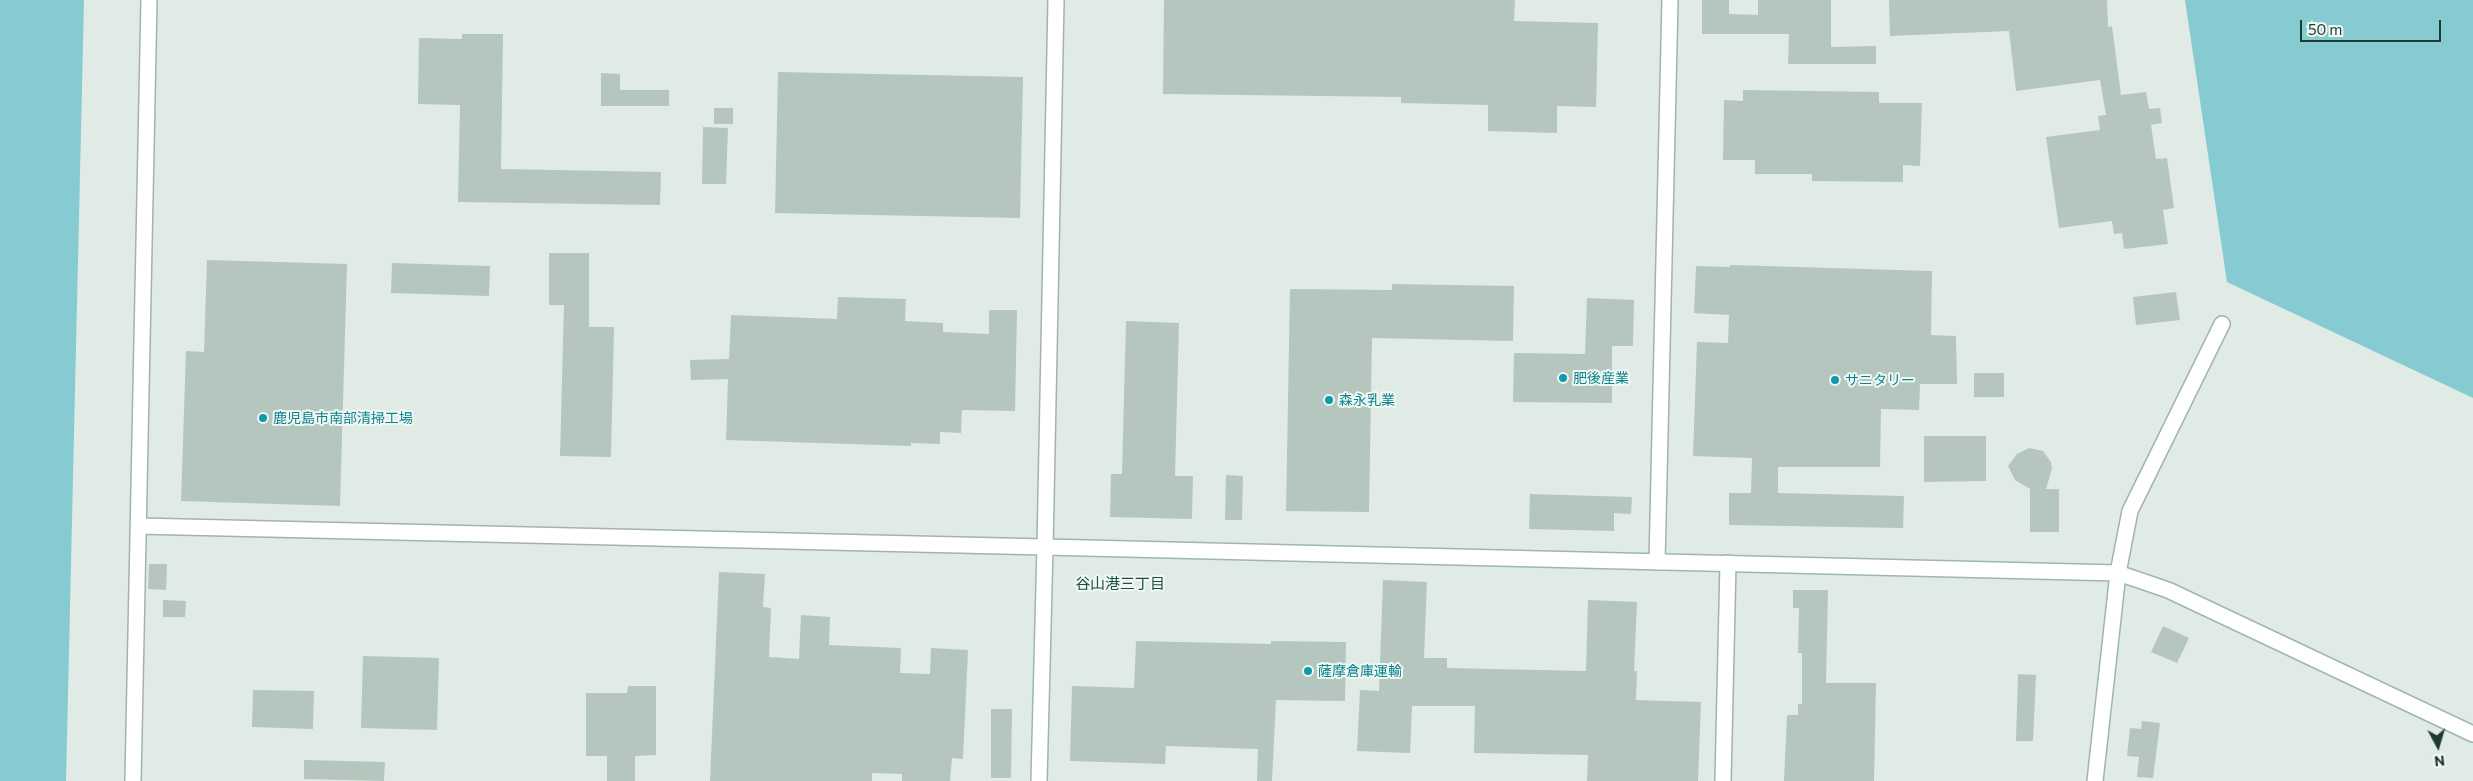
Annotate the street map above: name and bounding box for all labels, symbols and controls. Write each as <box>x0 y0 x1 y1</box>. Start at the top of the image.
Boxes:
scale bar <box>2303 10 2444 42</box>
text: 50 m <box>2308 20 2342 38</box>
place label: 肥後産業 <box>1573 370 1629 386</box>
marker: 肥後産業 <box>1557 372 1569 384</box>
place label: サニタリー <box>1845 372 1915 388</box>
marker: サニタリー <box>1829 374 1841 386</box>
place label: 森永乳業 <box>1339 392 1395 408</box>
marker: 森永乳業 <box>1323 394 1335 406</box>
place label: 鹿児島市南部清掃工場 <box>273 410 413 426</box>
marker: 鹿児島市南部清掃工場 <box>257 412 269 424</box>
district label: 谷山港三丁目 <box>1075 575 1165 593</box>
place label: 薩摩倉庫運輸 <box>1318 663 1402 679</box>
marker: 薩摩倉庫運輸 <box>1302 665 1314 677</box>
north arrow <box>2413 721 2463 771</box>
text: N <box>2434 752 2446 770</box>

